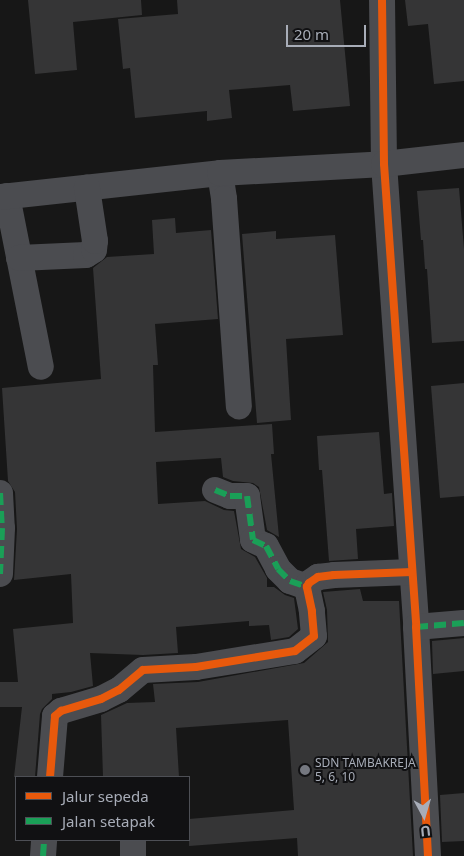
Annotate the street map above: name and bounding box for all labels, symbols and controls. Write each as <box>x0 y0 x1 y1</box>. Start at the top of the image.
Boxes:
scale bar <box>289 15 369 47</box>
text: 20 m <box>294 24 329 44</box>
place label: SDN TAMBAKREJA 5, 6, 10 <box>315 756 416 784</box>
marker: SDN TAMBAKREJA 5, 6, 10 <box>299 764 311 776</box>
legend <box>15 776 190 841</box>
text: Jalur sepeda <box>62 786 149 806</box>
north arrow <box>399 791 449 841</box>
text: Jalan setapak <box>62 811 155 831</box>
text: U <box>419 821 432 841</box>

